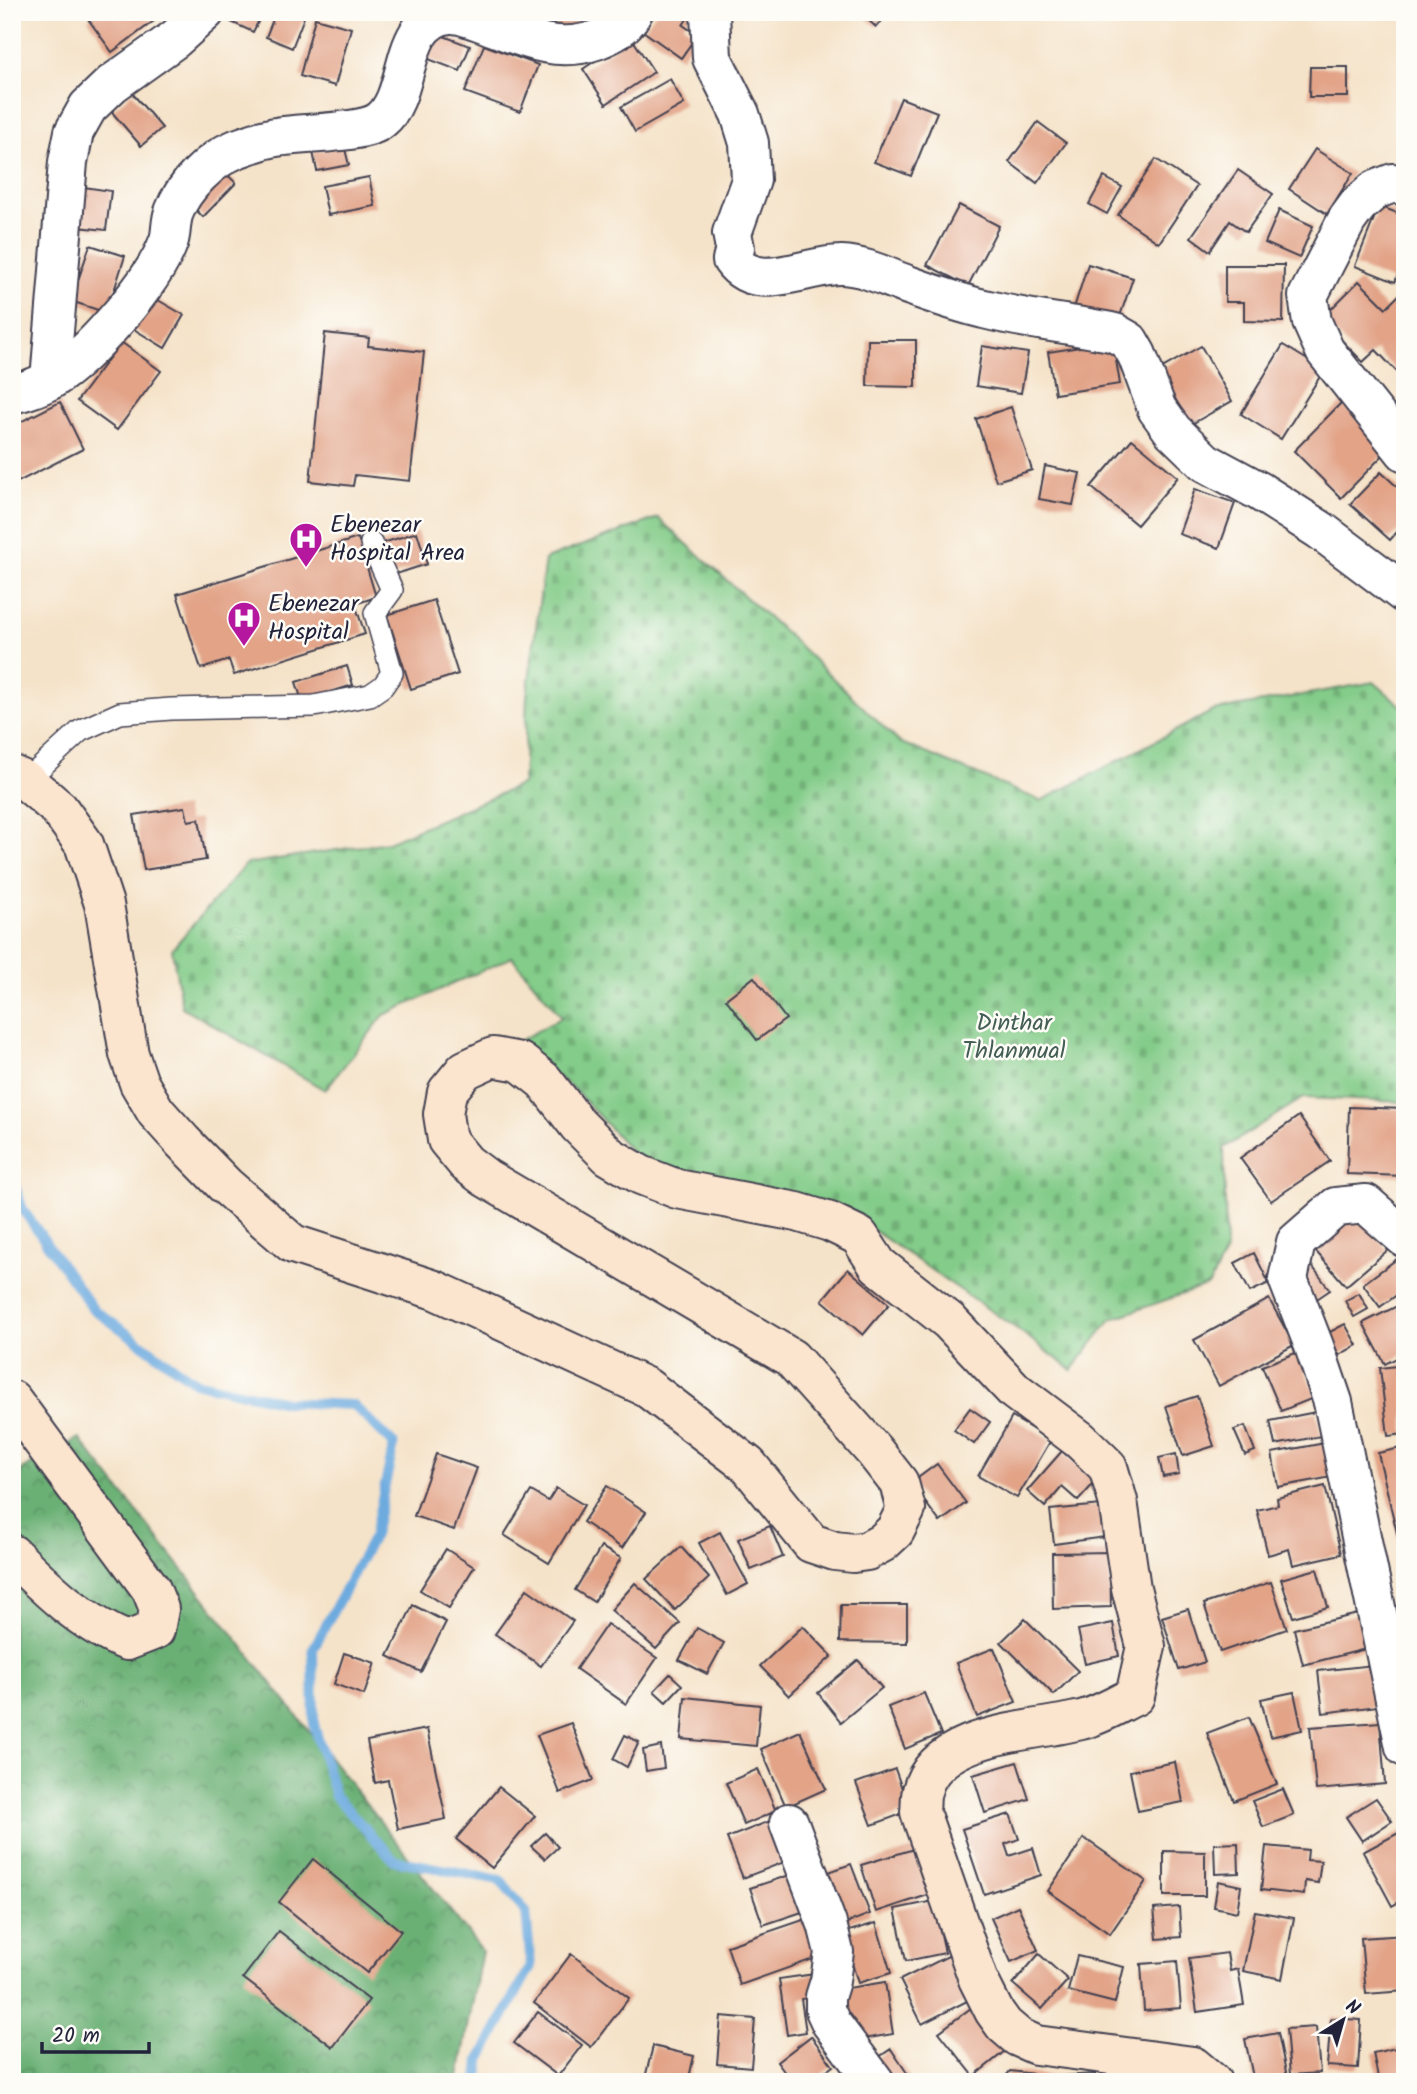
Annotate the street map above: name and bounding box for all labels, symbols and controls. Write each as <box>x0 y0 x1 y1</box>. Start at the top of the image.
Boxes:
place label: Ebenezar Hospital Area <box>330 506 465 573</box>
hospital icon: Ebenezar Hospital Area <box>287 520 325 569</box>
place label: Ebenezar Hospital <box>268 585 361 652</box>
hospital icon: Ebenezar Hospital <box>225 599 263 648</box>
park label: Dinthar Thlanmual <box>962 1004 1066 1071</box>
north arrow <box>1308 1986 1378 2056</box>
text: N <box>1338 1992 1366 2024</box>
scale bar <box>42 2010 149 2054</box>
text: 20 m <box>52 2020 100 2053</box>

